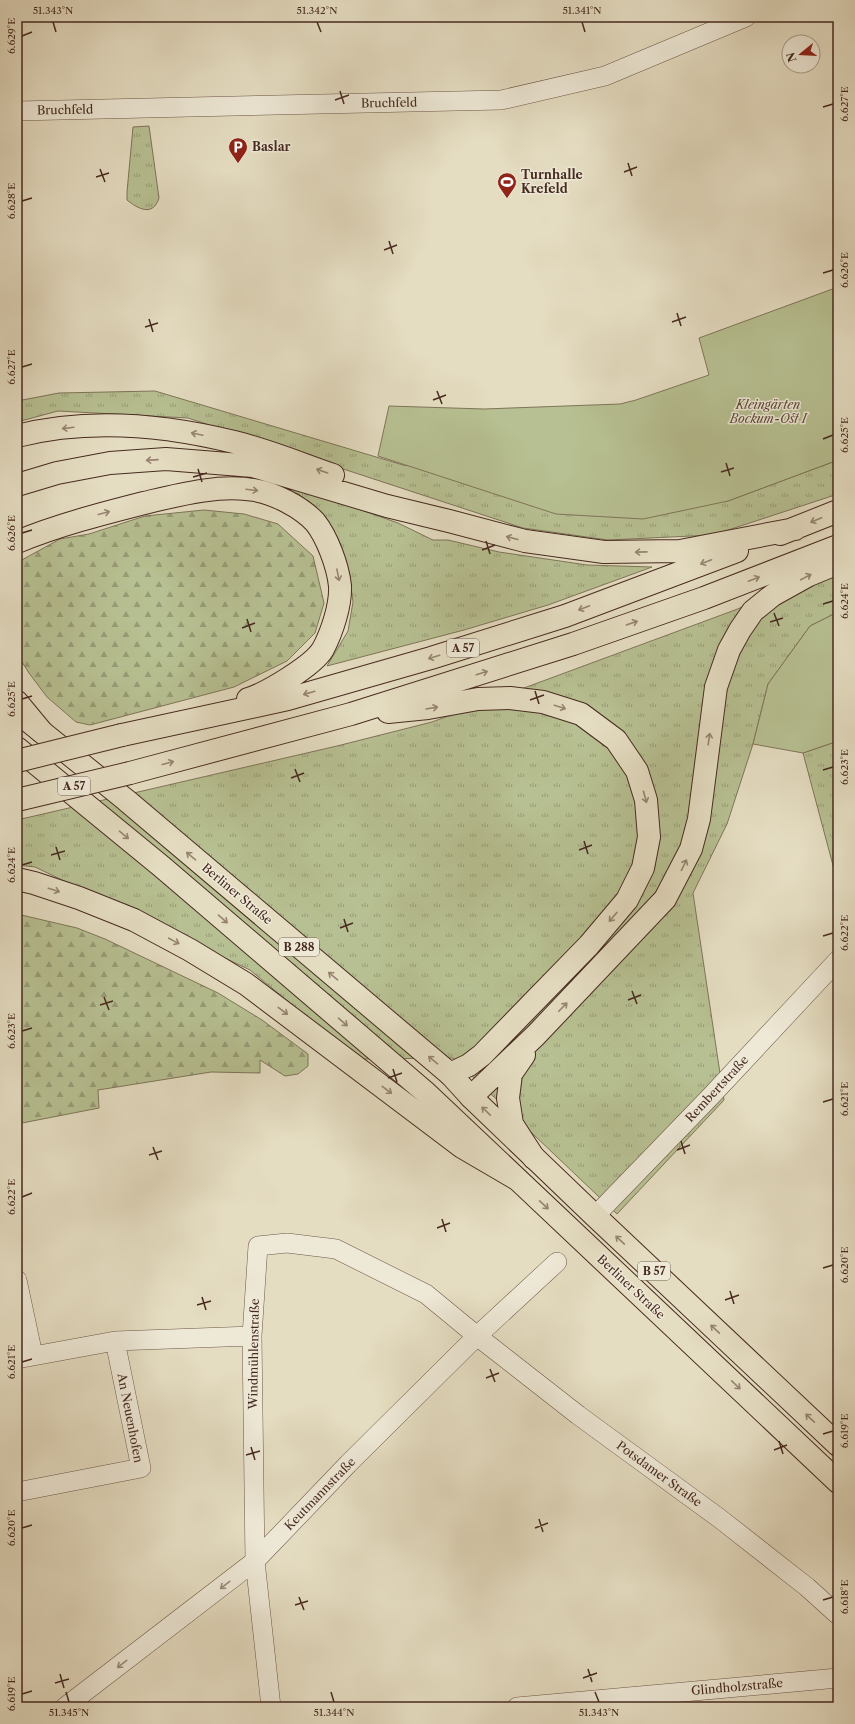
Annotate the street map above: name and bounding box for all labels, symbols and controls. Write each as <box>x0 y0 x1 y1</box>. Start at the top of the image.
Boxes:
text: 51.343°N <box>33 4 73 17</box>
text: 51.342°N <box>297 4 337 17</box>
text: 51.341°N <box>562 4 602 17</box>
text: 6.629°E <box>5 18 18 54</box>
north arrow <box>781 34 821 74</box>
text: N <box>783 50 800 64</box>
text: 6.627°E <box>838 86 851 122</box>
street label: Bruchfeld <box>361 94 418 110</box>
street label: Bruchfeld <box>37 101 94 117</box>
parking icon: Baslar <box>227 136 249 164</box>
place label: Baslar <box>252 139 291 154</box>
place label: Turnhalle Krefeld <box>521 167 583 196</box>
sports icon: Turnhalle Krefeld <box>496 171 518 199</box>
text: 6.628°E <box>5 183 18 219</box>
text: 6.626°E <box>838 252 851 288</box>
text: 6.627°E <box>5 349 18 385</box>
park label: Kleingärten Bockum-Ost I <box>729 397 809 426</box>
text: 6.625°E <box>838 417 851 453</box>
one-way arrow <box>62 424 75 432</box>
one-way arrow <box>191 429 204 437</box>
one-way arrow <box>146 457 159 464</box>
one-way arrow <box>316 467 328 475</box>
one-way arrow <box>245 487 258 494</box>
one-way arrow <box>97 509 110 517</box>
text: 6.626°E <box>5 515 18 551</box>
one-way arrow <box>811 516 823 524</box>
one-way arrow <box>506 534 519 541</box>
one-way arrow <box>635 548 648 556</box>
one-way arrow <box>700 559 712 567</box>
one-way arrow <box>334 568 342 581</box>
one-way arrow <box>799 572 811 580</box>
one-way arrow <box>747 574 759 582</box>
text: 6.624°E <box>838 583 851 619</box>
one-way arrow <box>579 605 591 613</box>
one-way arrow <box>625 619 637 627</box>
road number: A 57 <box>447 639 479 657</box>
one-way arrow <box>428 654 441 661</box>
one-way arrow <box>475 669 488 676</box>
text: 6.625°E <box>5 681 18 717</box>
one-way arrow <box>303 690 316 697</box>
one-way arrow <box>425 703 438 711</box>
one-way arrow <box>553 704 566 711</box>
one-way arrow <box>705 732 713 745</box>
text: 6.623°E <box>838 749 851 785</box>
one-way arrow <box>161 759 174 766</box>
road number: A 57 <box>58 777 90 795</box>
one-way arrow <box>641 790 649 803</box>
one-way arrow <box>119 831 130 840</box>
text: 6.624°E <box>5 847 18 883</box>
one-way arrow <box>186 851 196 860</box>
one-way arrow <box>681 859 688 871</box>
street label: Berliner Straße <box>199 860 276 928</box>
one-way arrow <box>48 887 61 894</box>
one-way arrow <box>608 911 617 922</box>
one-way arrow <box>218 915 229 924</box>
text: 6.622°E <box>838 915 851 951</box>
one-way arrow <box>168 938 180 945</box>
road number: B 288 <box>279 938 319 956</box>
one-way arrow <box>328 971 339 980</box>
one-way arrow <box>558 1002 568 1012</box>
one-way arrow <box>277 1007 288 1016</box>
text: 6.623°E <box>5 1013 18 1049</box>
one-way arrow <box>338 1017 348 1026</box>
street label: Rembertstraße <box>682 1052 752 1125</box>
one-way arrow <box>427 1055 438 1064</box>
text: 6.621°E <box>838 1082 851 1116</box>
one-way arrow <box>381 1085 392 1094</box>
one-way arrow <box>481 1106 491 1116</box>
text: 6.622°E <box>5 1179 18 1215</box>
one-way arrow <box>539 1200 549 1210</box>
one-way arrow <box>615 1235 625 1245</box>
text: 6.620°E <box>838 1247 851 1283</box>
street label: Berliner Straße <box>594 1251 669 1322</box>
road number: B 57 <box>638 1262 670 1280</box>
street label: Windmühlenstraße <box>245 1298 262 1411</box>
one-way arrow <box>710 1324 720 1334</box>
text: 6.621°E <box>5 1345 18 1379</box>
street label: An Neuenhofen <box>114 1371 147 1464</box>
one-way arrow <box>731 1380 741 1390</box>
one-way arrow <box>805 1413 815 1423</box>
text: 6.619°E <box>838 1414 851 1448</box>
street label: Potsdamer Straße <box>614 1438 705 1510</box>
street label: Keutmannstraße <box>281 1454 358 1533</box>
text: 6.620°E <box>5 1510 18 1546</box>
one-way arrow <box>219 1580 230 1589</box>
text: 6.618°E <box>838 1580 851 1614</box>
one-way arrow <box>116 1660 127 1668</box>
street label: Glindholzstraße <box>690 1675 784 1698</box>
text: 6.619°E <box>5 1677 18 1711</box>
text: 51.345°N <box>49 1706 89 1719</box>
text: 51.344°N <box>314 1706 354 1719</box>
text: 51.343°N <box>579 1706 619 1719</box>

